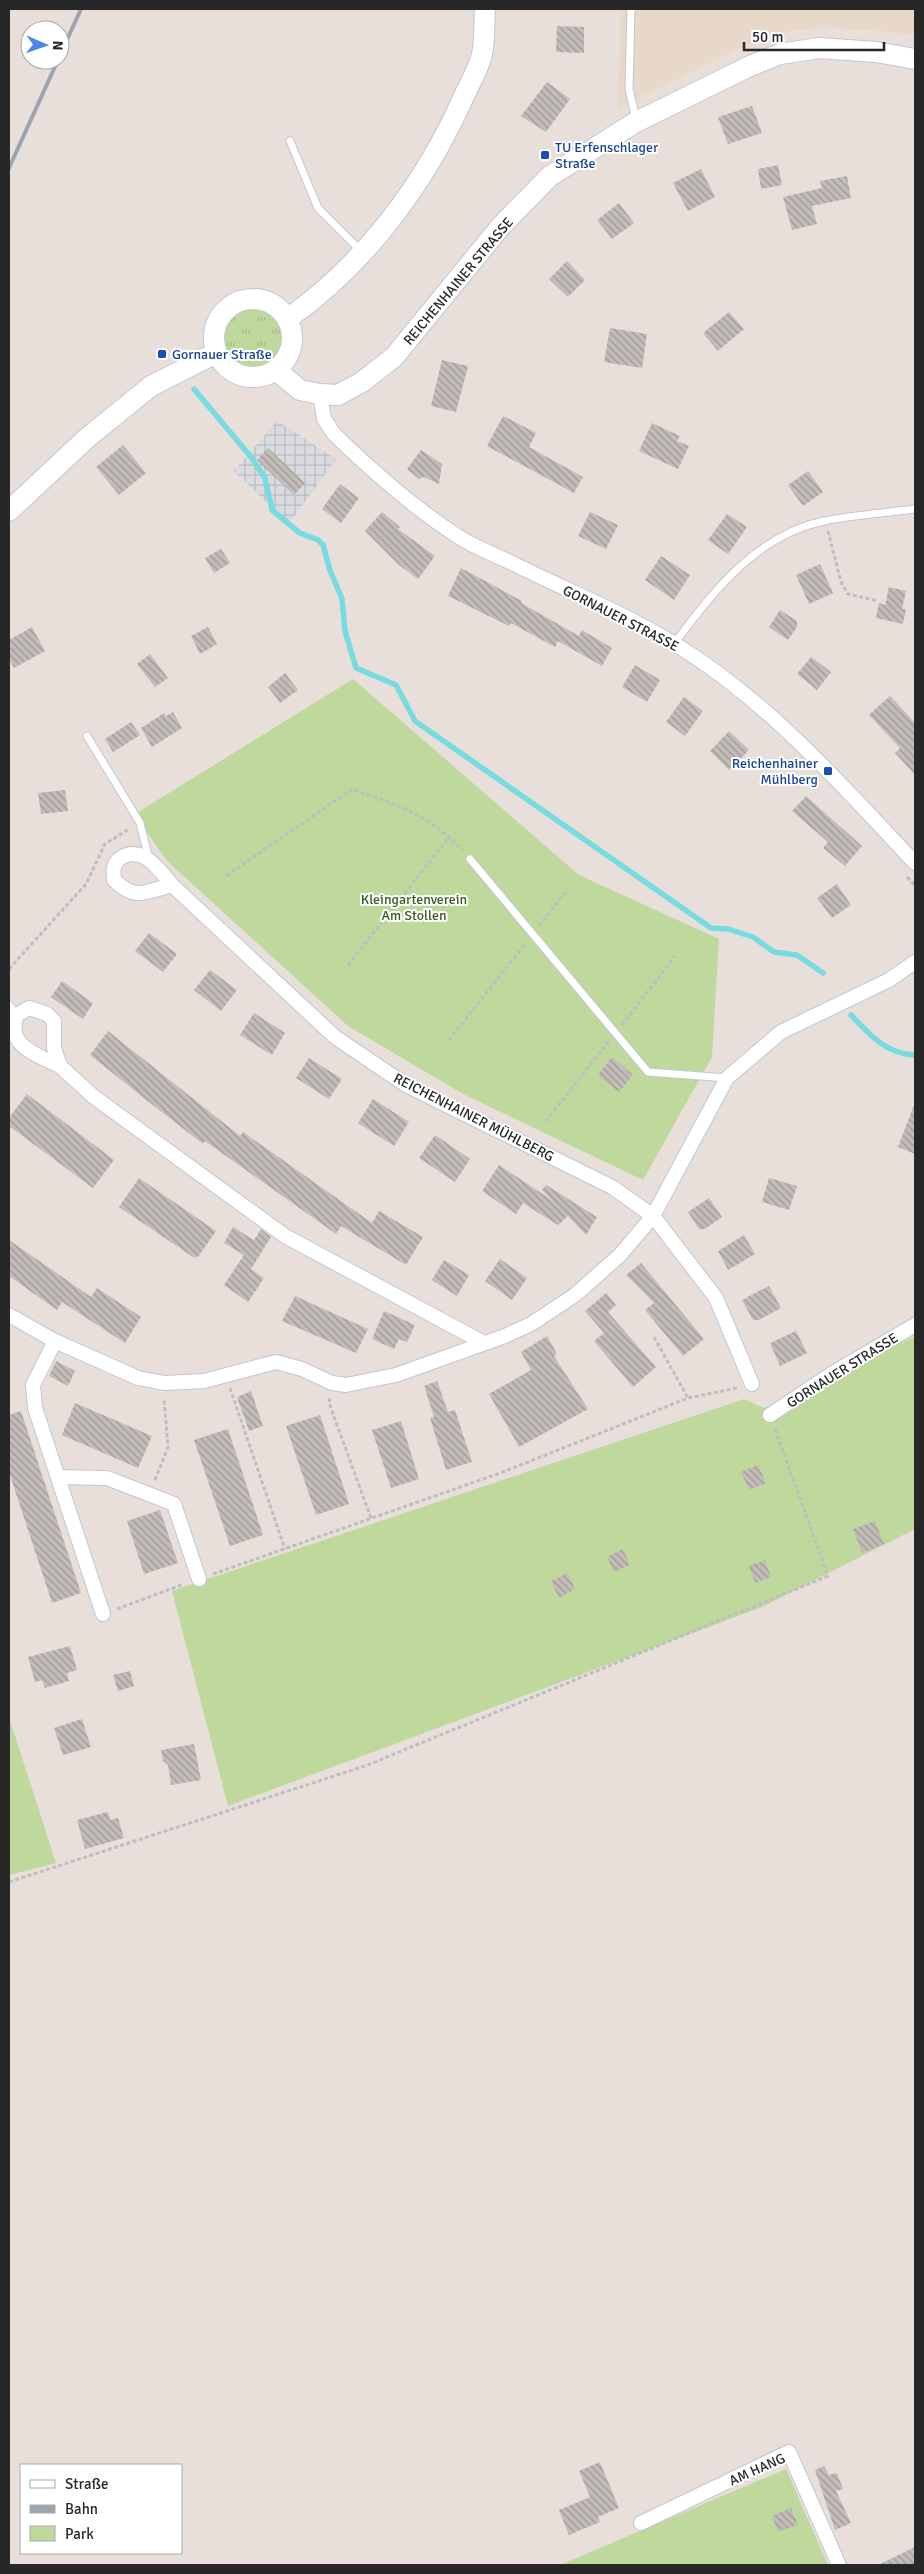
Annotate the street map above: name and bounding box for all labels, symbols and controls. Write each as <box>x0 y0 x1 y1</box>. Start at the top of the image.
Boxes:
north arrow <box>20 20 70 70</box>
scale bar <box>744 20 884 52</box>
text: 50 m <box>752 28 783 46</box>
text: N <box>49 40 66 51</box>
place label: TU Erfenschlager Straße <box>555 139 659 172</box>
marker: TU Erfenschlager Straße <box>539 149 551 161</box>
street label: REICHENHAINER STRASSE <box>400 214 517 349</box>
place label: Gornauer Straße <box>172 346 272 363</box>
marker: Gornauer Straße <box>156 348 168 360</box>
street label: GORNAUER STRASSE <box>560 582 682 655</box>
place label: Reichenhainer Mühlberg <box>732 755 819 788</box>
marker: Reichenhainer Mühlberg <box>822 765 834 777</box>
park label: Kleingartenverein Am Stollen <box>361 891 467 924</box>
street label: REICHENHAINER MÜHLBERG <box>391 1070 557 1165</box>
street label: GORNAUER STRASSE <box>783 1329 901 1412</box>
street label: AM HANG <box>727 2450 788 2489</box>
legend <box>20 2464 182 2554</box>
text: Straße <box>65 2475 109 2493</box>
text: Bahn <box>65 2500 98 2518</box>
text: Park <box>65 2525 94 2543</box>

